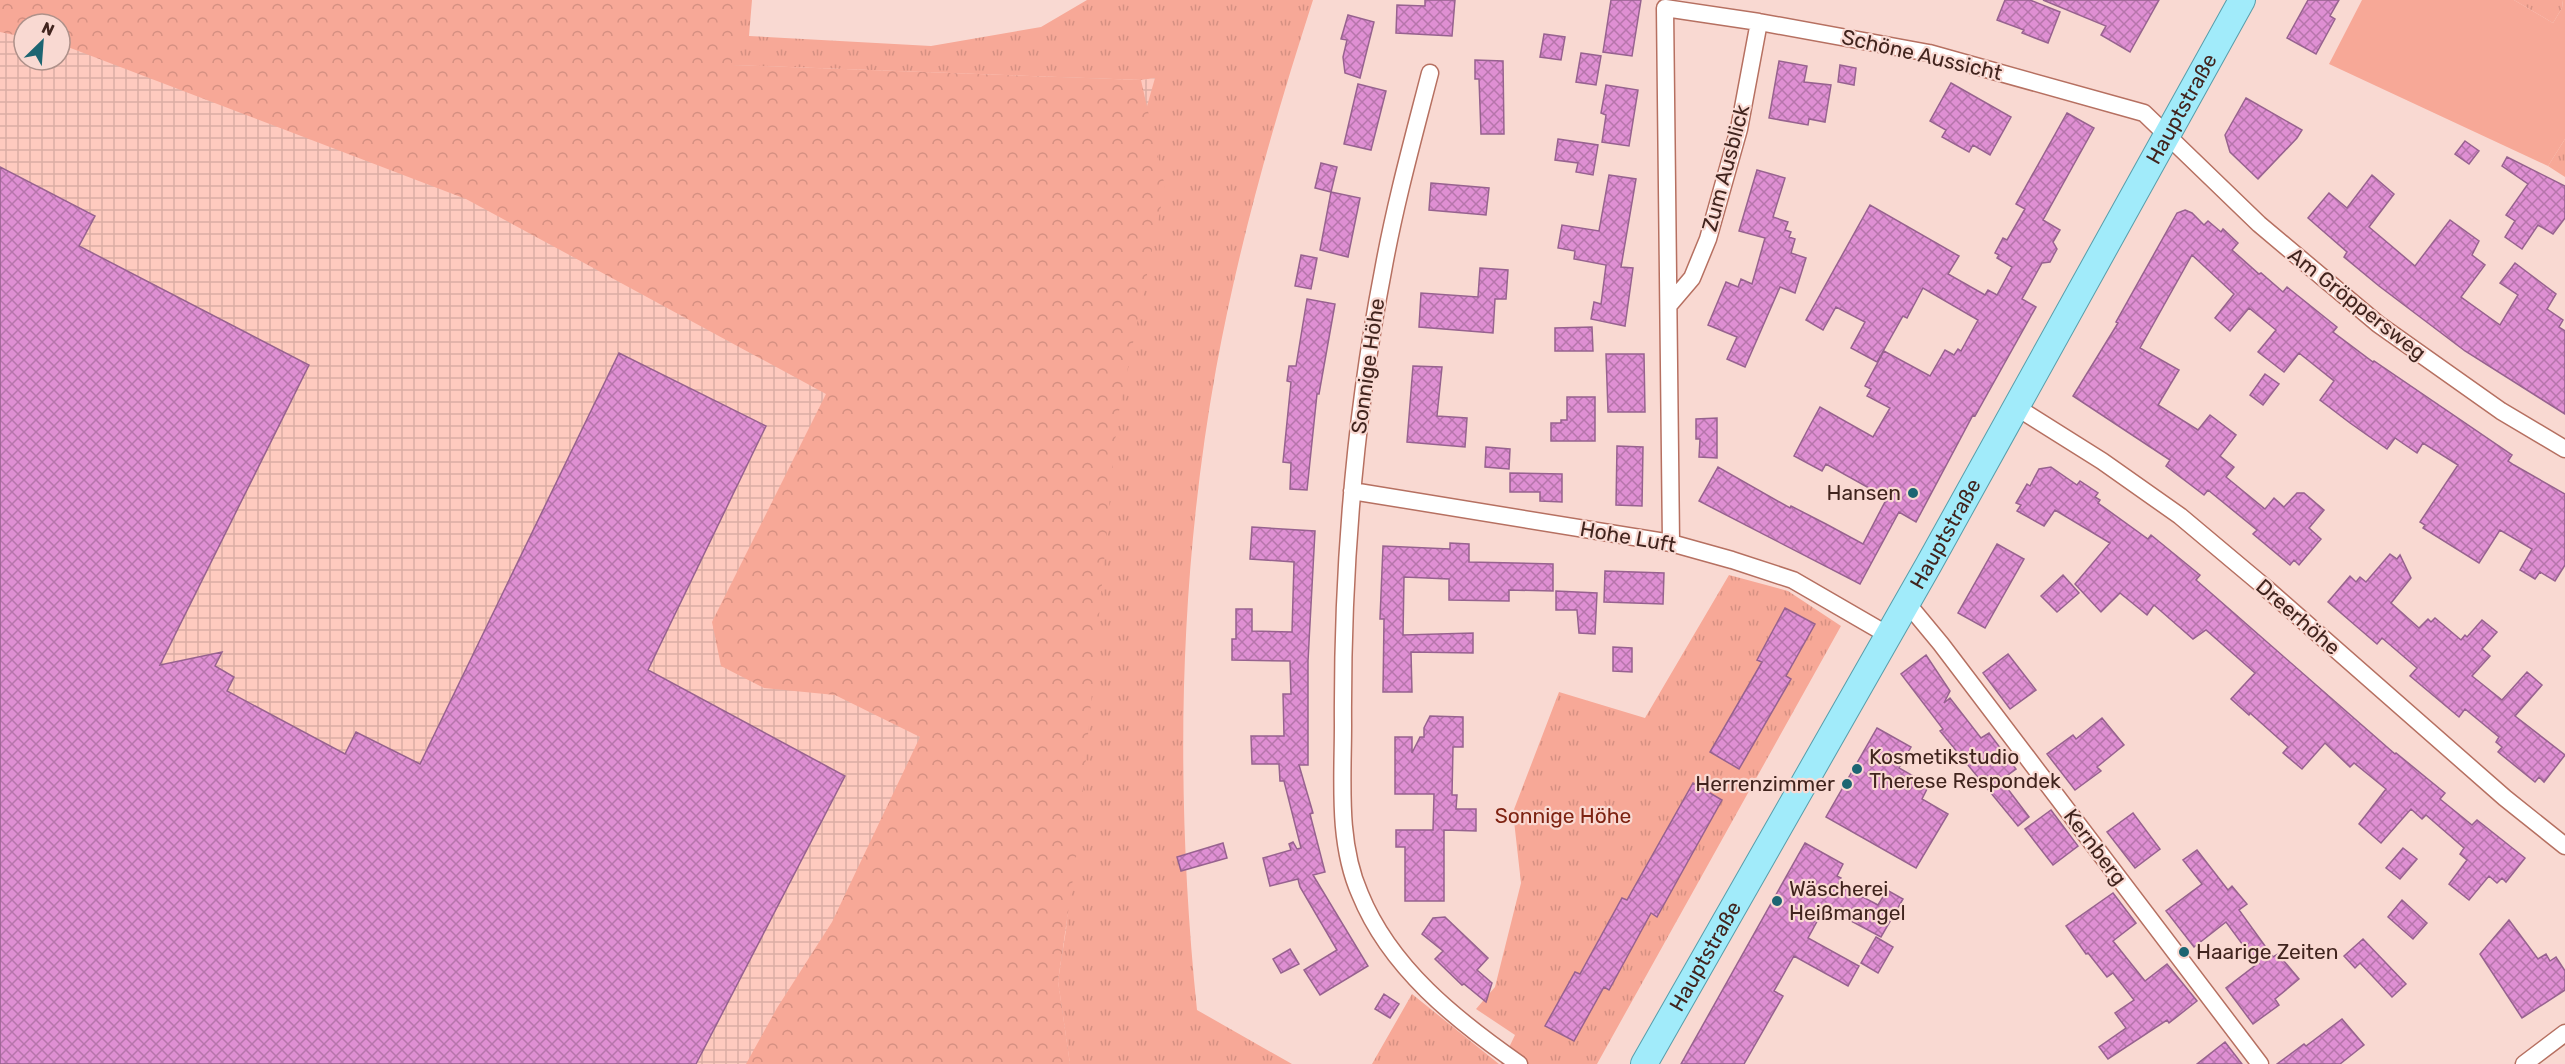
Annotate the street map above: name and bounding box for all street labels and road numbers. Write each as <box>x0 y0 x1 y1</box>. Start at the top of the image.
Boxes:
street label: Schöne Aussicht <box>1839 24 2005 85</box>
street label: Hauptstraße <box>2141 49 2222 168</box>
street label: Zum Ausblick <box>1697 101 1755 234</box>
street label: Am Gröppersweg <box>2283 242 2431 365</box>
street label: Sonnige Höhe <box>1346 297 1389 435</box>
street label: Hauptstraße <box>1904 474 1986 593</box>
street label: Hohe Luft <box>1578 516 1678 557</box>
street label: Dreerhöhe <box>2251 573 2345 660</box>
street label: Kernberg <box>2059 804 2132 890</box>
street label: Hauptstraße <box>1664 897 1746 1015</box>

